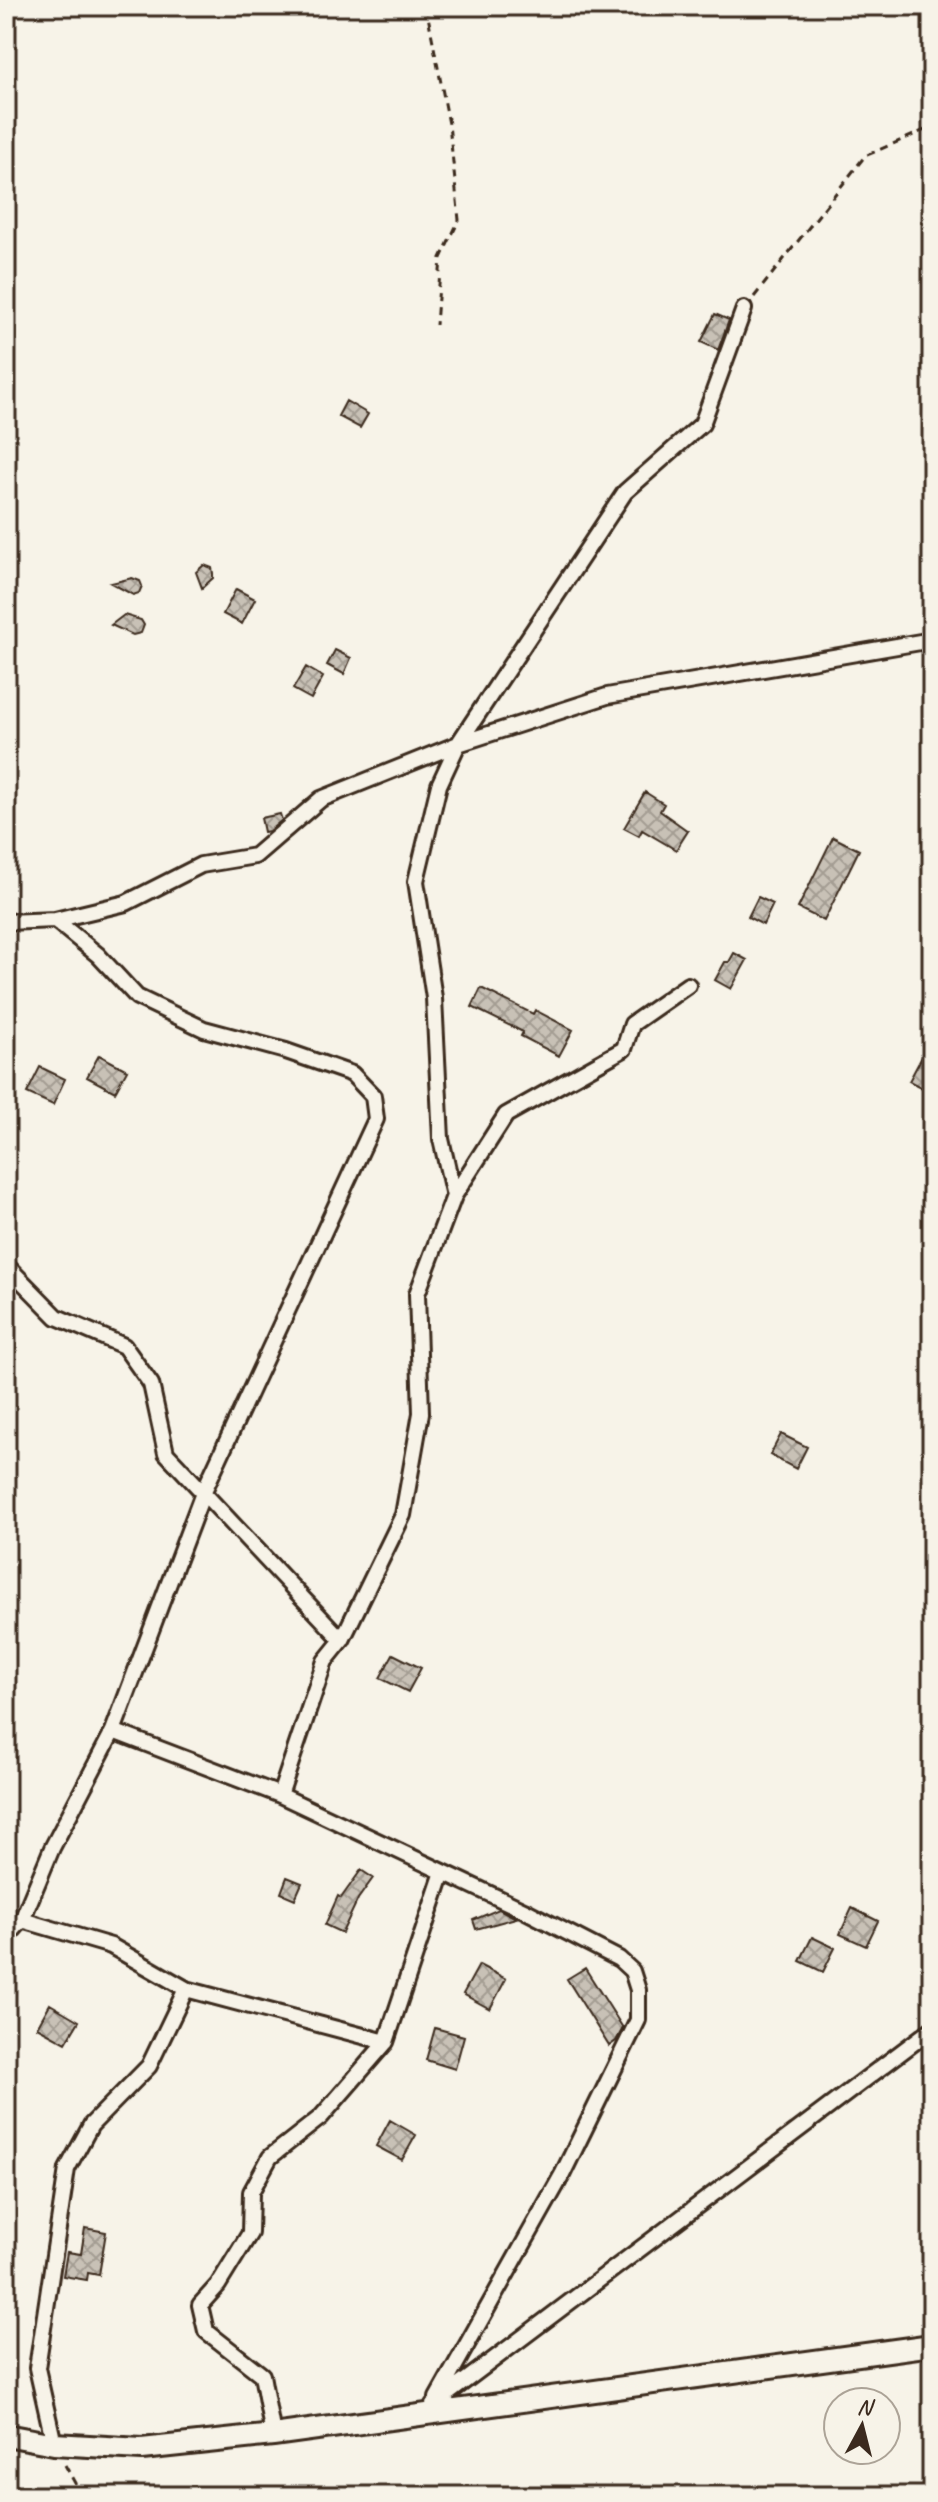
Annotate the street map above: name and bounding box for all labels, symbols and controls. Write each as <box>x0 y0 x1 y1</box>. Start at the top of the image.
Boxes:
north arrow <box>822 2386 902 2466</box>
text: N <box>856 2392 876 2422</box>

